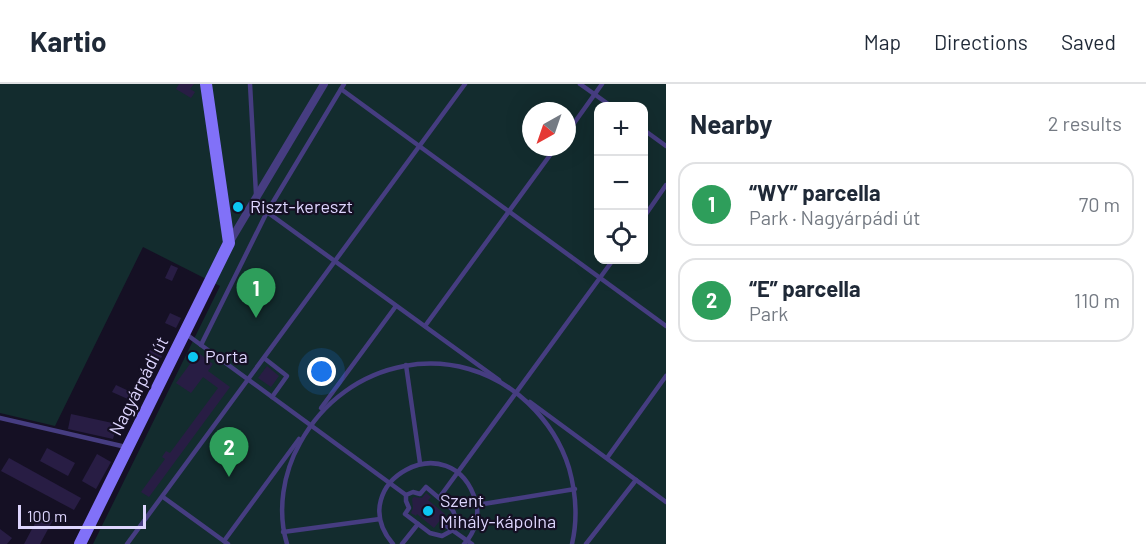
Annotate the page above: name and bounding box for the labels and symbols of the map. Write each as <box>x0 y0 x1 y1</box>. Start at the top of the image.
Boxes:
north arrow <box>522 102 576 156</box>
place label: Riszt-kereszt <box>250 195 353 217</box>
marker: Riszt-kereszt <box>231 200 245 214</box>
pin: 1 <box>236 268 276 318</box>
street label: Nagyárpádi út <box>104 332 172 439</box>
place label: Porta <box>205 345 248 367</box>
marker: Porta <box>186 350 200 364</box>
your location <box>307 357 336 386</box>
pin: 2 <box>210 428 248 477</box>
place label: Szent Mihály-kápolna <box>440 489 556 532</box>
scale bar <box>18 502 146 530</box>
marker: Szent Mihály-kápolna <box>421 504 435 518</box>

